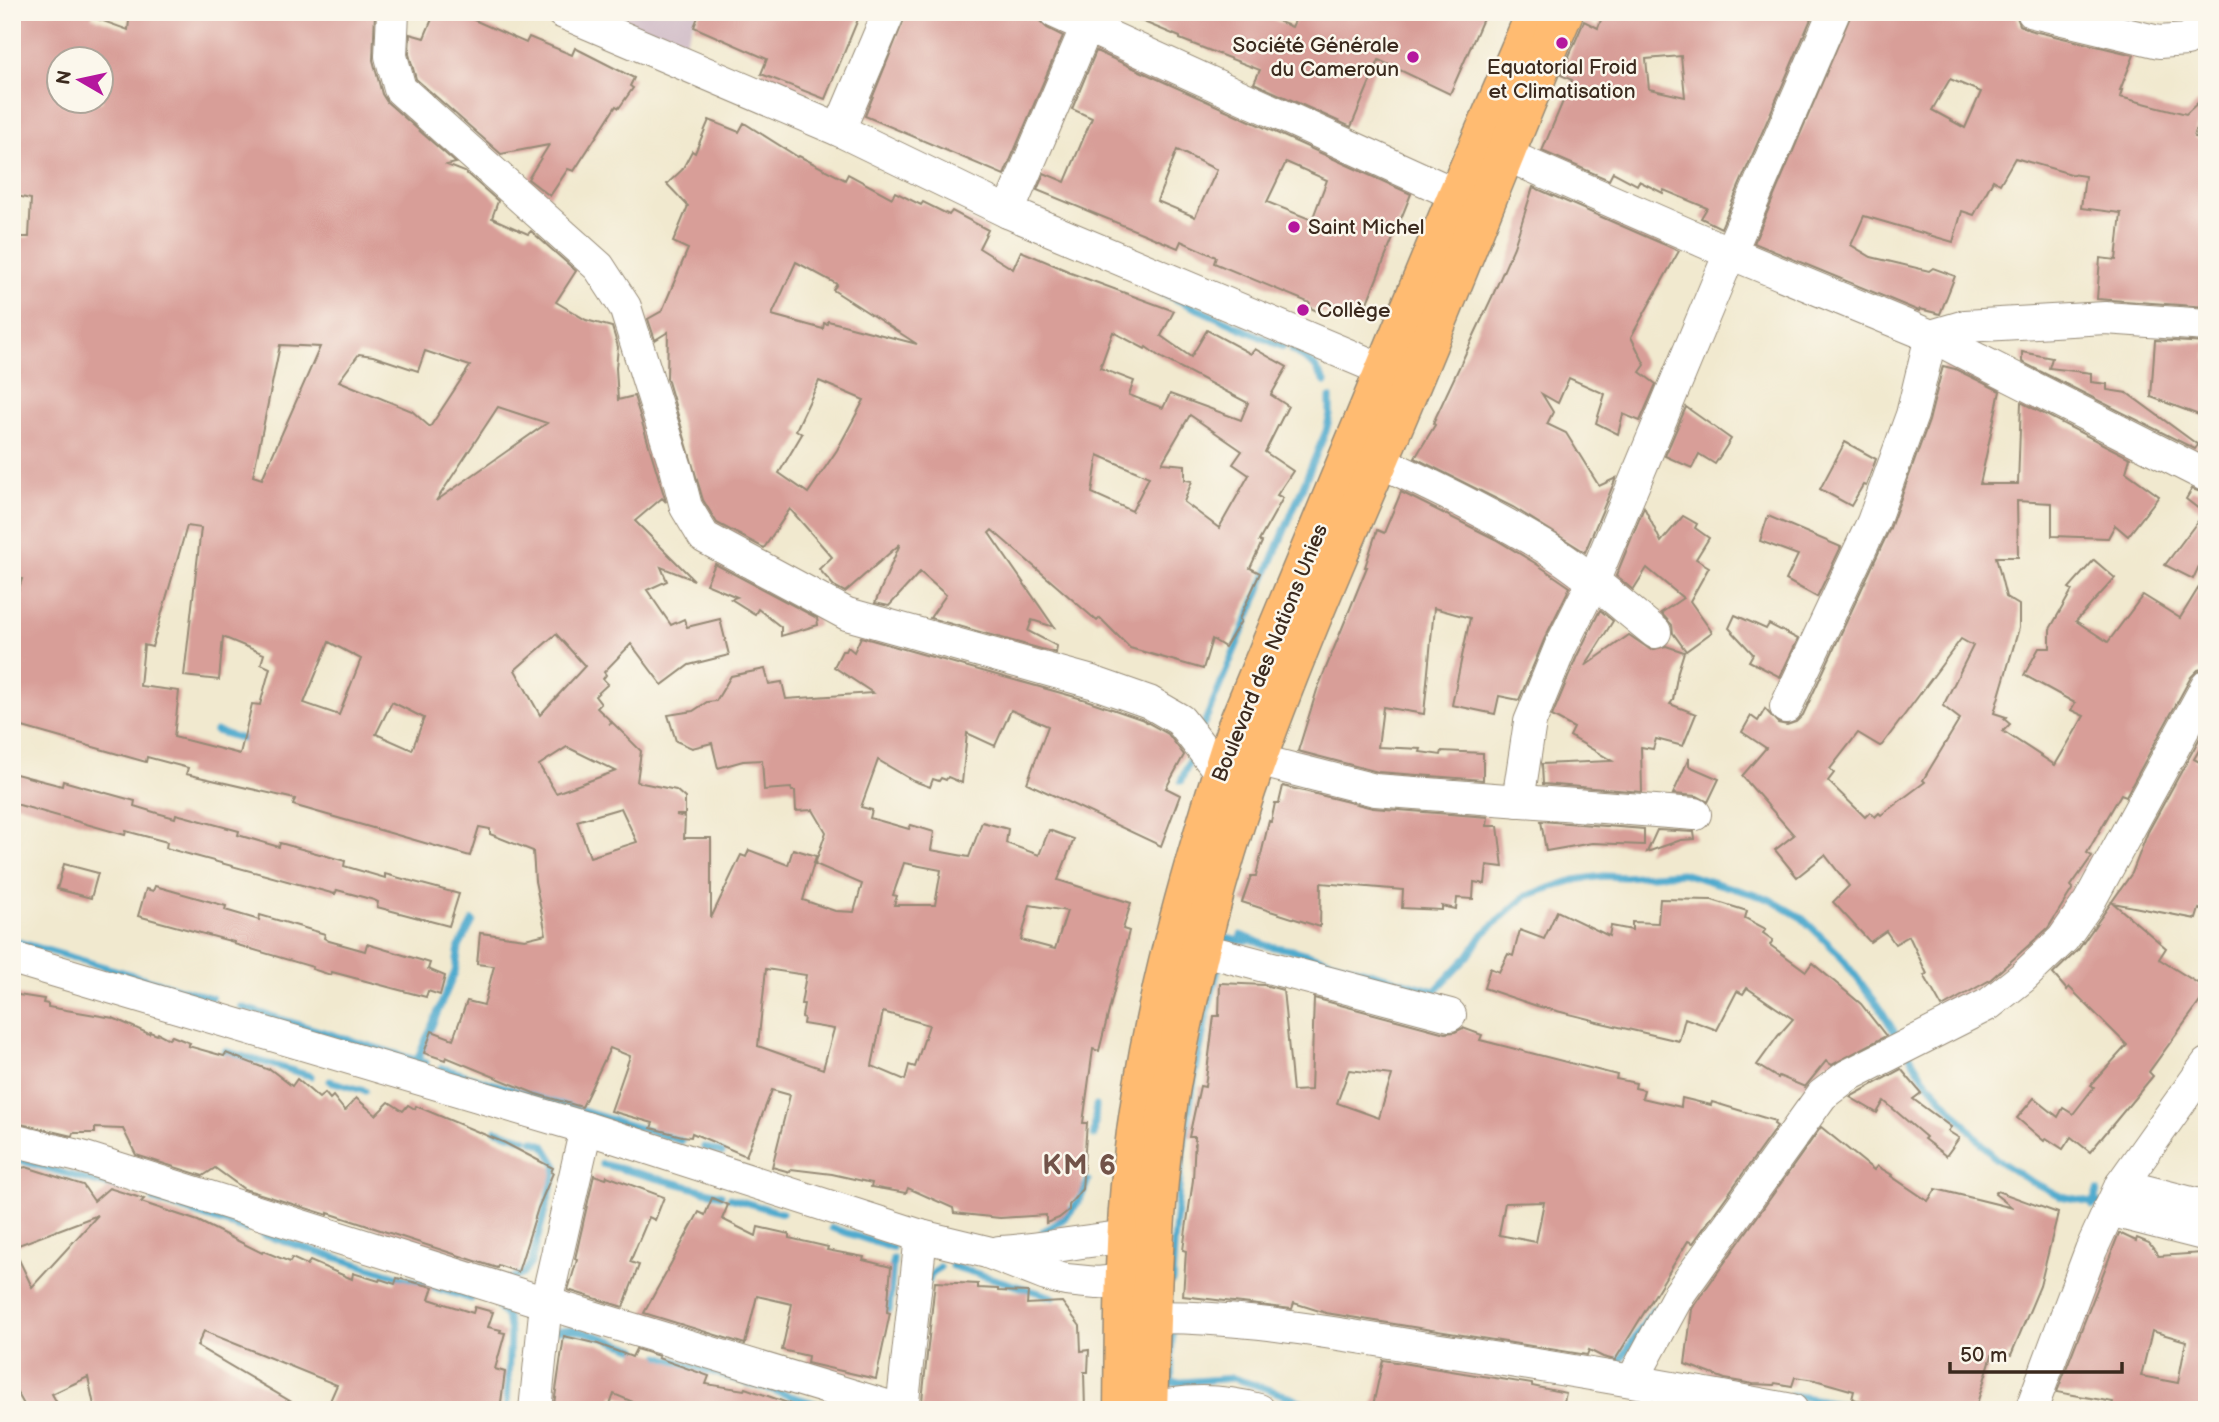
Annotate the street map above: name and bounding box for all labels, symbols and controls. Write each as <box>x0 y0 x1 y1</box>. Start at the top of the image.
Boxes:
place label: Société Générale du Cameroun <box>1233 33 1399 82</box>
marker: Equatorial Froid et Climatisation <box>1554 35 1570 51</box>
north arrow <box>46 46 116 116</box>
marker: Société Générale du Cameroun <box>1405 49 1421 65</box>
place label: Equatorial Froid et Climatisation <box>1487 55 1637 104</box>
text: N <box>52 69 77 86</box>
place label: Saint Michel <box>1308 215 1424 240</box>
marker: Saint Michel <box>1286 219 1302 235</box>
place label: Collège <box>1317 298 1390 323</box>
marker: Collège <box>1295 302 1311 318</box>
street label: Boulevard des Nations Unies <box>1207 521 1333 785</box>
district label: KM 6 <box>1042 1149 1118 1182</box>
scale bar <box>1950 1331 2121 1375</box>
text: 50 m <box>1960 1343 2007 1368</box>

